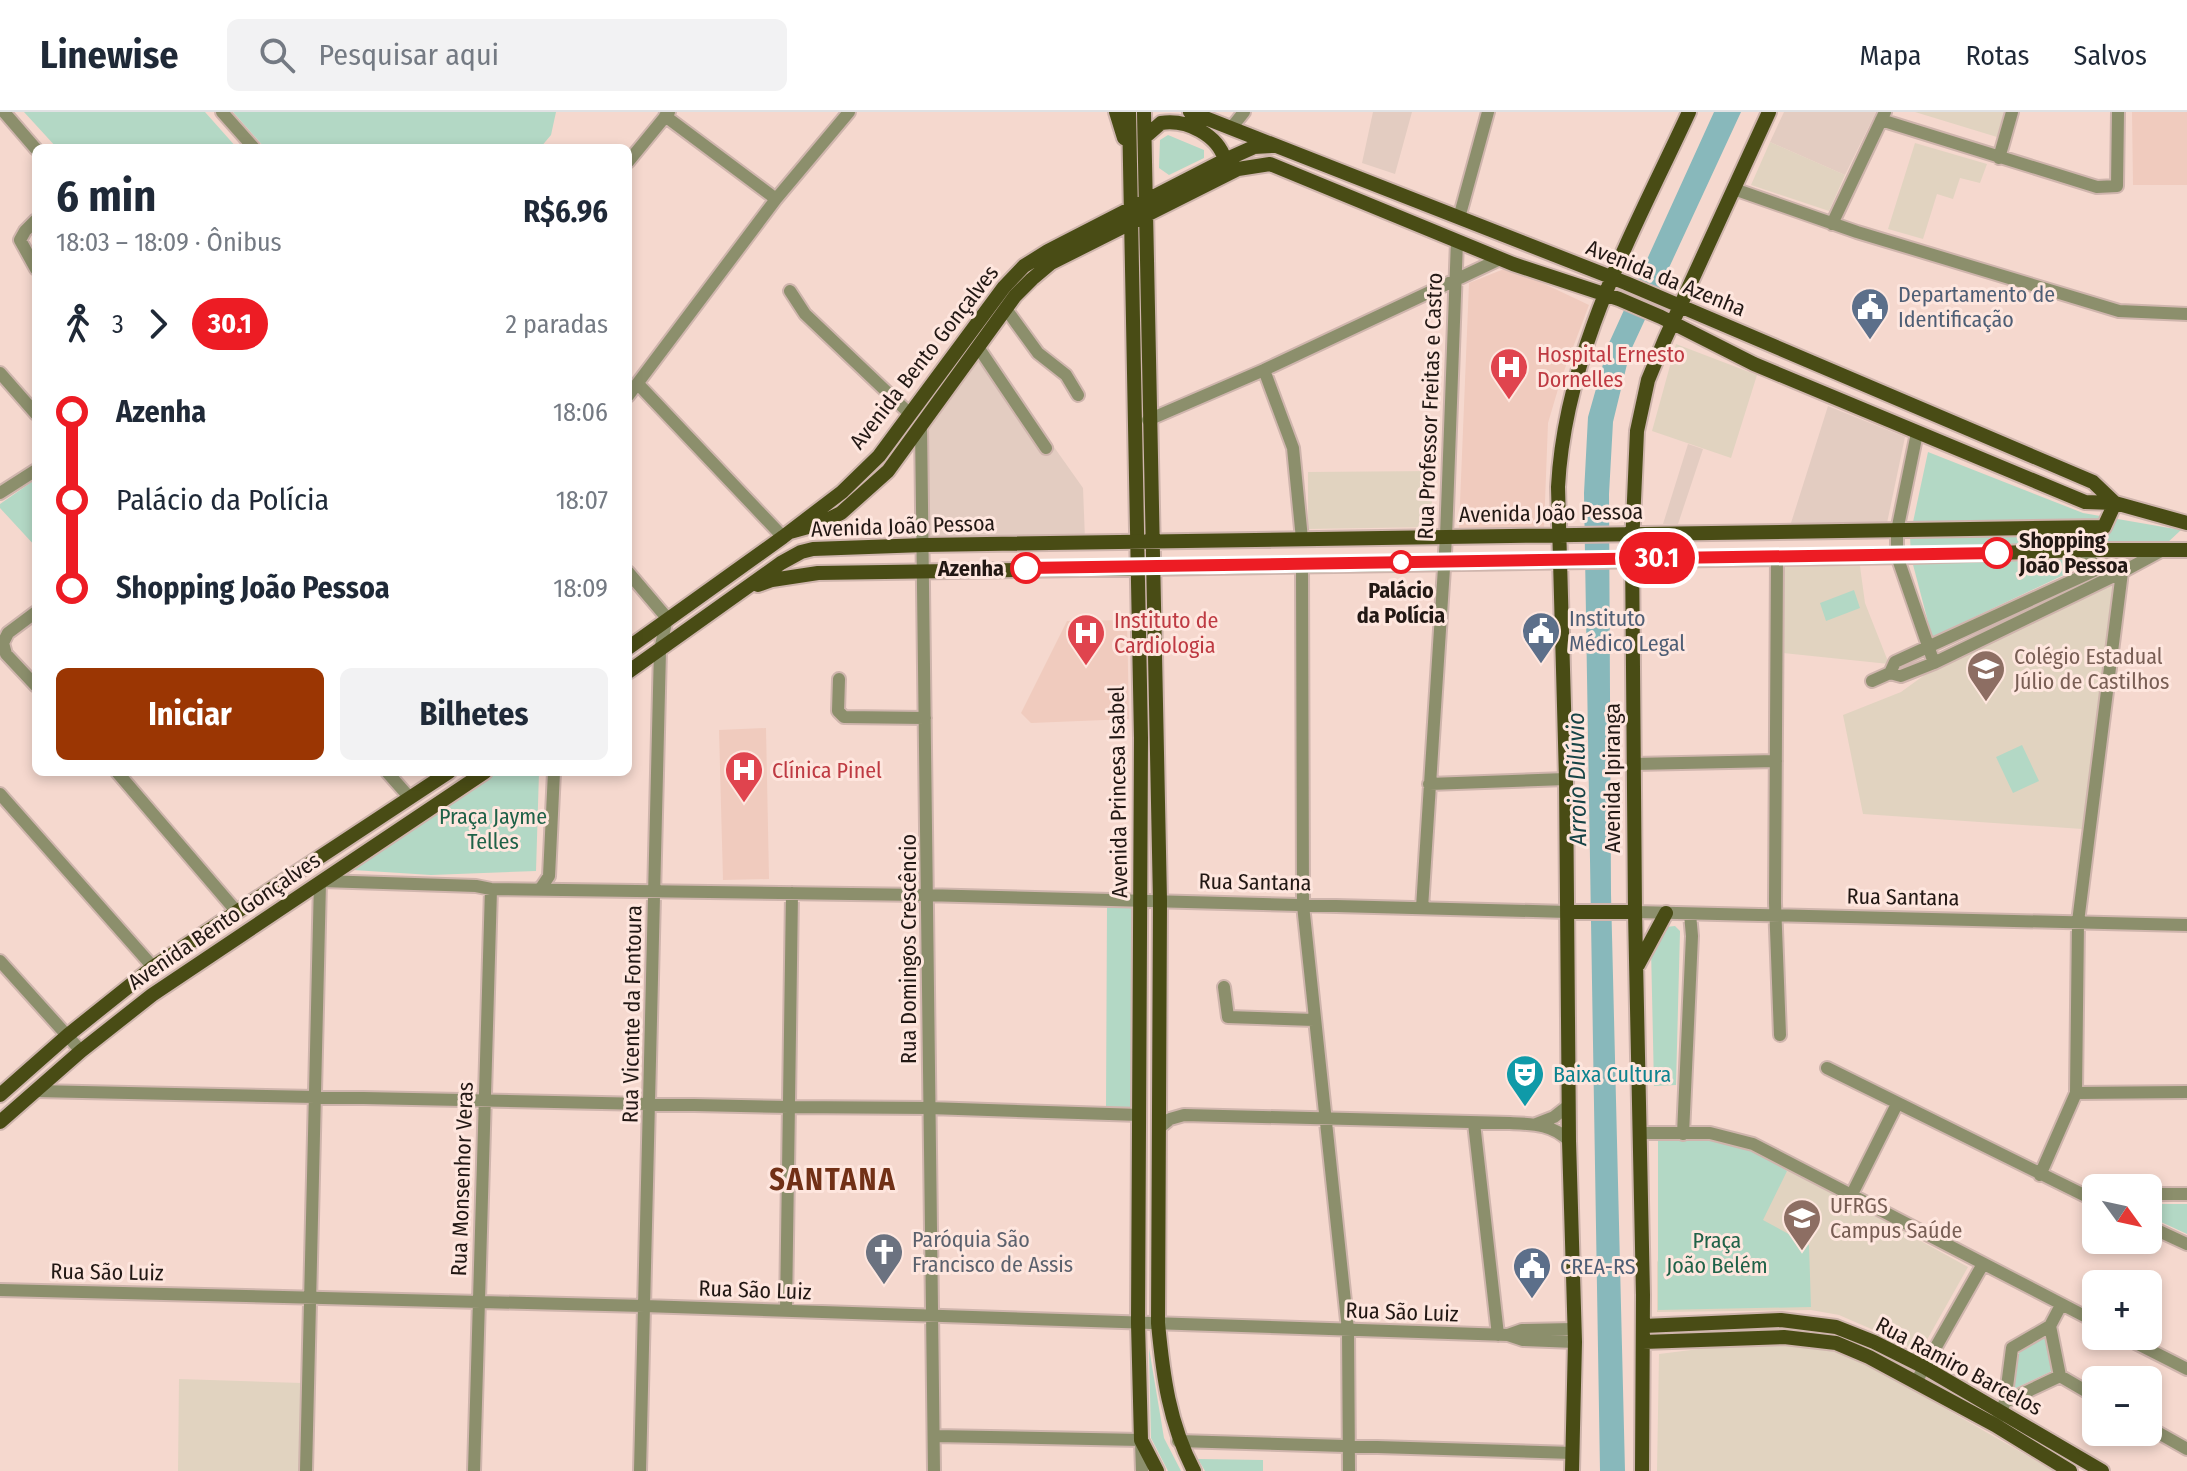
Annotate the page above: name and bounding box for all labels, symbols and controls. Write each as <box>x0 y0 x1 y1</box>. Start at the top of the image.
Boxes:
search box <box>227 19 787 91</box>
text: Linewise <box>40 32 179 78</box>
icon: search <box>255 33 299 77</box>
text: Pesquisar aqui <box>319 37 499 73</box>
text: Mapa <box>1860 39 1922 72</box>
text: Rotas <box>1966 39 2030 72</box>
text: Salvos <box>2074 39 2147 72</box>
text: 6 min <box>56 170 156 223</box>
text: R$6.96 <box>523 194 608 230</box>
text: 18:03 – 18:09 · Ônibus <box>56 227 282 258</box>
street label: Avenida da Azenha <box>1582 234 1750 322</box>
street label: Avenida Bento Gonçalves <box>844 260 1004 454</box>
street label: Rua Professor Freitas e Castro <box>1412 272 1448 540</box>
place label: Departamento de Identificação <box>1898 281 2055 333</box>
public building icon: Departamento de Identificação <box>1849 286 1891 341</box>
icon: walk <box>56 302 100 346</box>
icon: forward <box>136 302 180 346</box>
text: 30.1 <box>208 307 252 340</box>
text: 3 <box>112 309 124 340</box>
text: 2 paradas <box>505 309 608 340</box>
place label: Hospital Ernesto Dornelles <box>1537 341 1685 393</box>
hospital icon: Hospital Ernesto Dornelles <box>1488 346 1530 401</box>
text: Azenha <box>116 394 206 430</box>
text: 18:06 <box>553 397 608 428</box>
text: Palácio da Polícia <box>116 482 329 518</box>
text: 18:07 <box>556 485 608 516</box>
street label: Avenida João Pessoa <box>1459 498 1643 528</box>
street label: Avenida João Pessoa <box>810 509 996 543</box>
place label: Shopping João Pessoa <box>2018 527 2128 579</box>
line badge: 30.1 <box>1601 532 1713 584</box>
marker: Shopping João Pessoa <box>1982 538 2012 568</box>
text: 30.1 <box>1635 541 1679 574</box>
marker: Palácio da Polícia <box>1390 551 1412 573</box>
marker: Azenha <box>1011 553 1041 583</box>
place label: Azenha <box>937 555 1004 582</box>
text: Shopping João Pessoa <box>116 570 390 606</box>
text: 18:09 <box>553 573 608 604</box>
place label: Palácio da Polícia <box>1357 577 1445 629</box>
place label: Instituto Médico Legal <box>1569 605 1685 657</box>
place label: Instituto de Cardiologia <box>1114 607 1218 659</box>
public building icon: Instituto Médico Legal <box>1520 610 1562 665</box>
hospital icon: Instituto de Cardiologia <box>1065 612 1107 667</box>
place label: Colégio Estadual Júlio de Castilhos <box>2014 643 2170 695</box>
school or university icon: Colégio Estadual Júlio de Castilhos <box>1965 648 2007 703</box>
button: Iniciar <box>56 668 324 760</box>
button: Bilhetes <box>340 668 608 760</box>
street label: Avenida Princesa Isabel <box>1103 686 1133 898</box>
street label: Avenida Ipiranga <box>1599 703 1626 853</box>
water label: Arroio Dilúvio <box>1562 712 1592 847</box>
hospital icon: Clínica Pinel <box>723 749 765 804</box>
place label: Clínica Pinel <box>772 757 882 784</box>
park label: Praça Jayme Telles <box>439 803 547 855</box>
street label: Rua Domingos Crescêncio <box>895 834 922 1064</box>
street label: Avenida Bento Gonçalves <box>123 847 325 995</box>
street label: Rua Santana <box>1198 868 1312 896</box>
street label: Rua Santana <box>1846 883 1960 911</box>
street label: Rua Vicente da Fontoura <box>617 905 647 1123</box>
theatre icon: Baixa Cultura <box>1504 1053 1546 1108</box>
place label: Baixa Cultura <box>1553 1061 1671 1088</box>
street label: Rua Monsenhor Veras <box>445 1081 479 1277</box>
district label: SANTANA <box>769 1162 897 1198</box>
north arrow <box>2082 1174 2162 1254</box>
map controls <box>2082 1174 2162 1446</box>
place label: UFRGS Campus Saúde <box>1830 1192 1962 1244</box>
school or university icon: UFRGS Campus Saúde <box>1781 1197 1823 1252</box>
place label: Paróquia São Francisco de Assis <box>912 1226 1073 1278</box>
park label: Praça João Belém <box>1666 1227 1768 1279</box>
church icon: Paróquia São Francisco de Assis <box>863 1231 905 1286</box>
public building icon: CREA-RS <box>1511 1245 1553 1300</box>
place label: CREA-RS <box>1560 1253 1636 1280</box>
street label: Rua São Luiz <box>50 1258 164 1286</box>
button: + <box>2082 1270 2162 1350</box>
street label: Rua São Luiz <box>698 1275 812 1305</box>
street label: Rua São Luiz <box>1345 1297 1459 1327</box>
street label: Rua Ramiro Barcelos <box>1871 1311 2047 1421</box>
button: − <box>2082 1366 2162 1446</box>

